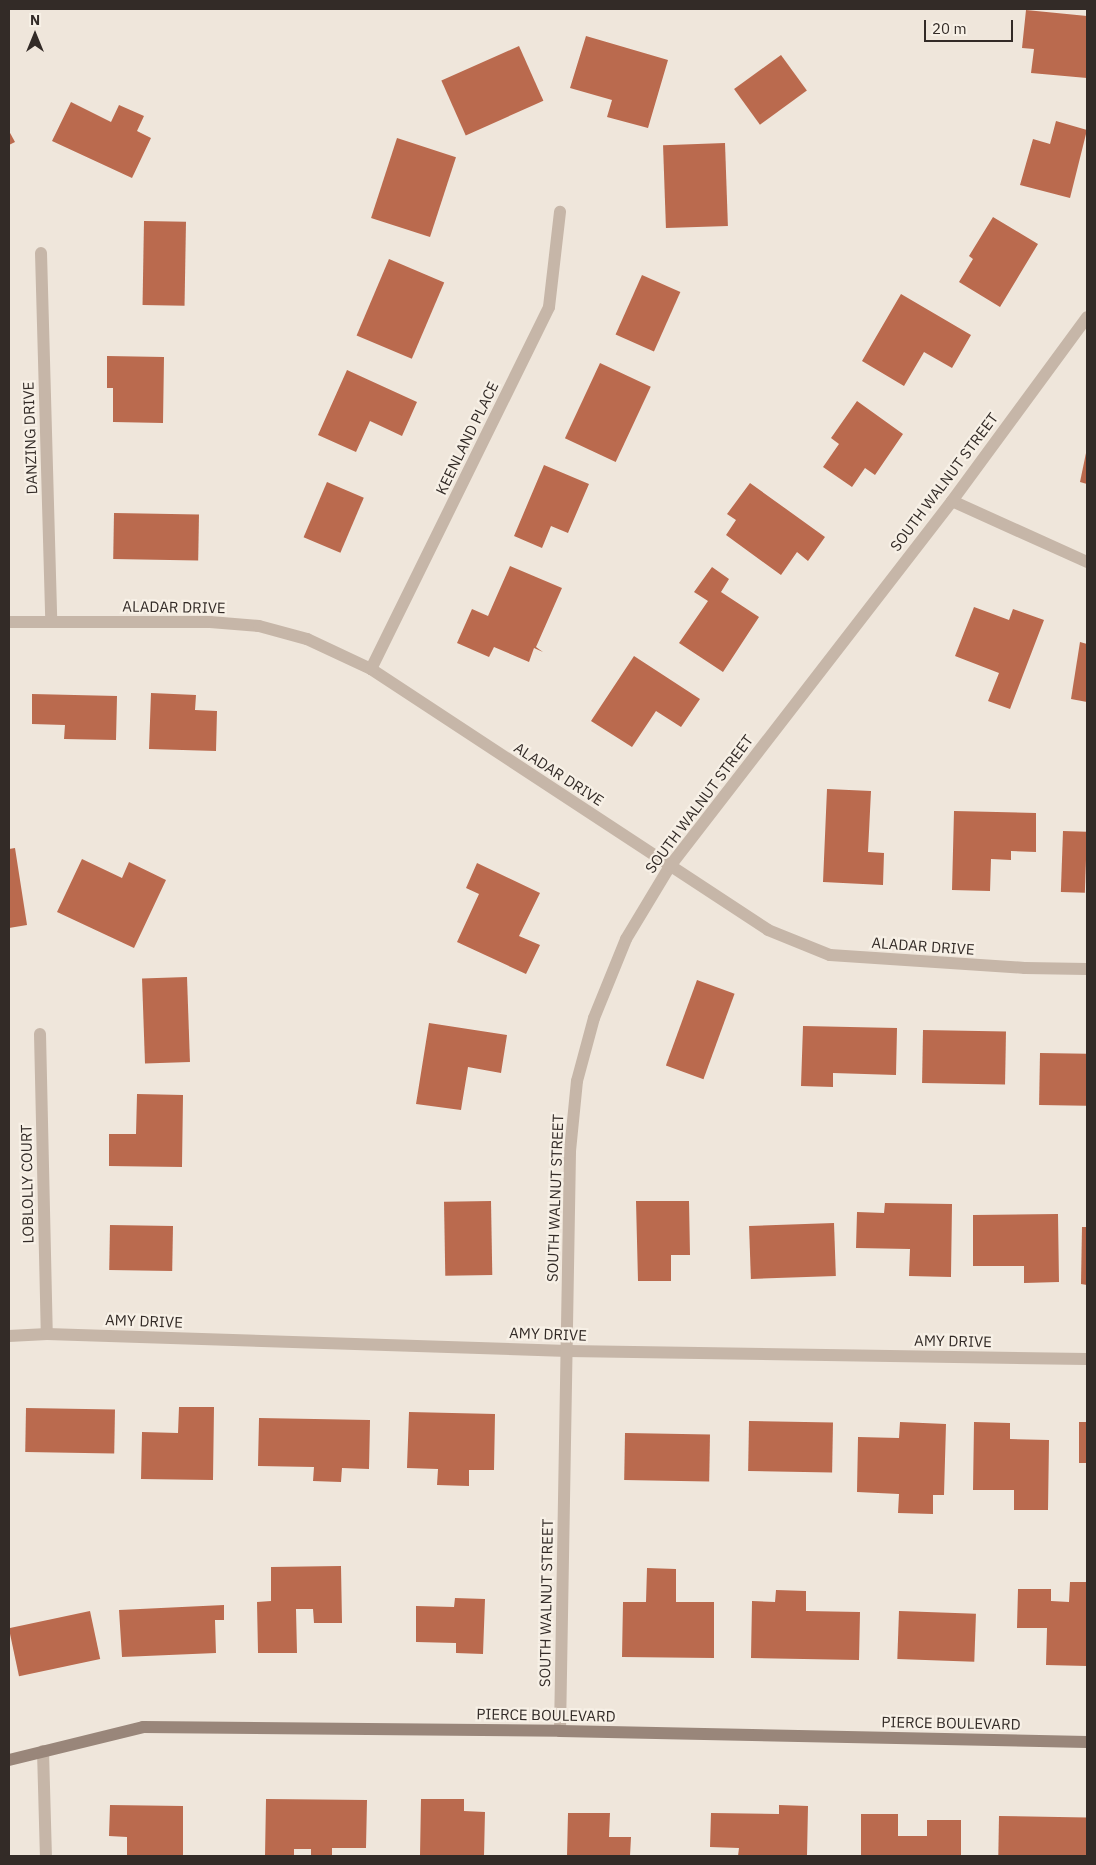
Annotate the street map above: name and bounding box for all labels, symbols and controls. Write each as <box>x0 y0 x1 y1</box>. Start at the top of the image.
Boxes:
north arrow <box>10 10 60 60</box>
scale bar <box>926 10 1015 42</box>
text: N <box>30 11 40 29</box>
text: 20 m <box>932 19 967 38</box>
street label: KEENLAND PLACE <box>432 379 502 497</box>
street label: DANZING DRIVE <box>19 381 41 495</box>
street label: SOUTH WALNUT STREET <box>886 409 1002 555</box>
street label: ALADAR DRIVE <box>122 597 226 617</box>
street label: SOUTH WALNUT STREET <box>641 731 757 877</box>
street label: ALADAR DRIVE <box>511 738 607 810</box>
street label: ALADAR DRIVE <box>871 933 975 959</box>
street label: SOUTH WALNUT STREET <box>543 1114 567 1282</box>
street label: LOBLOLLY COURT <box>17 1124 37 1244</box>
street label: AMY DRIVE <box>105 1311 183 1331</box>
street label: AMY DRIVE <box>509 1324 587 1344</box>
street label: AMY DRIVE <box>914 1331 992 1351</box>
street label: SOUTH WALNUT STREET <box>536 1519 556 1687</box>
street label: PIERCE BOULEVARD <box>476 1705 616 1725</box>
street label: PIERCE BOULEVARD <box>881 1713 1021 1733</box>

